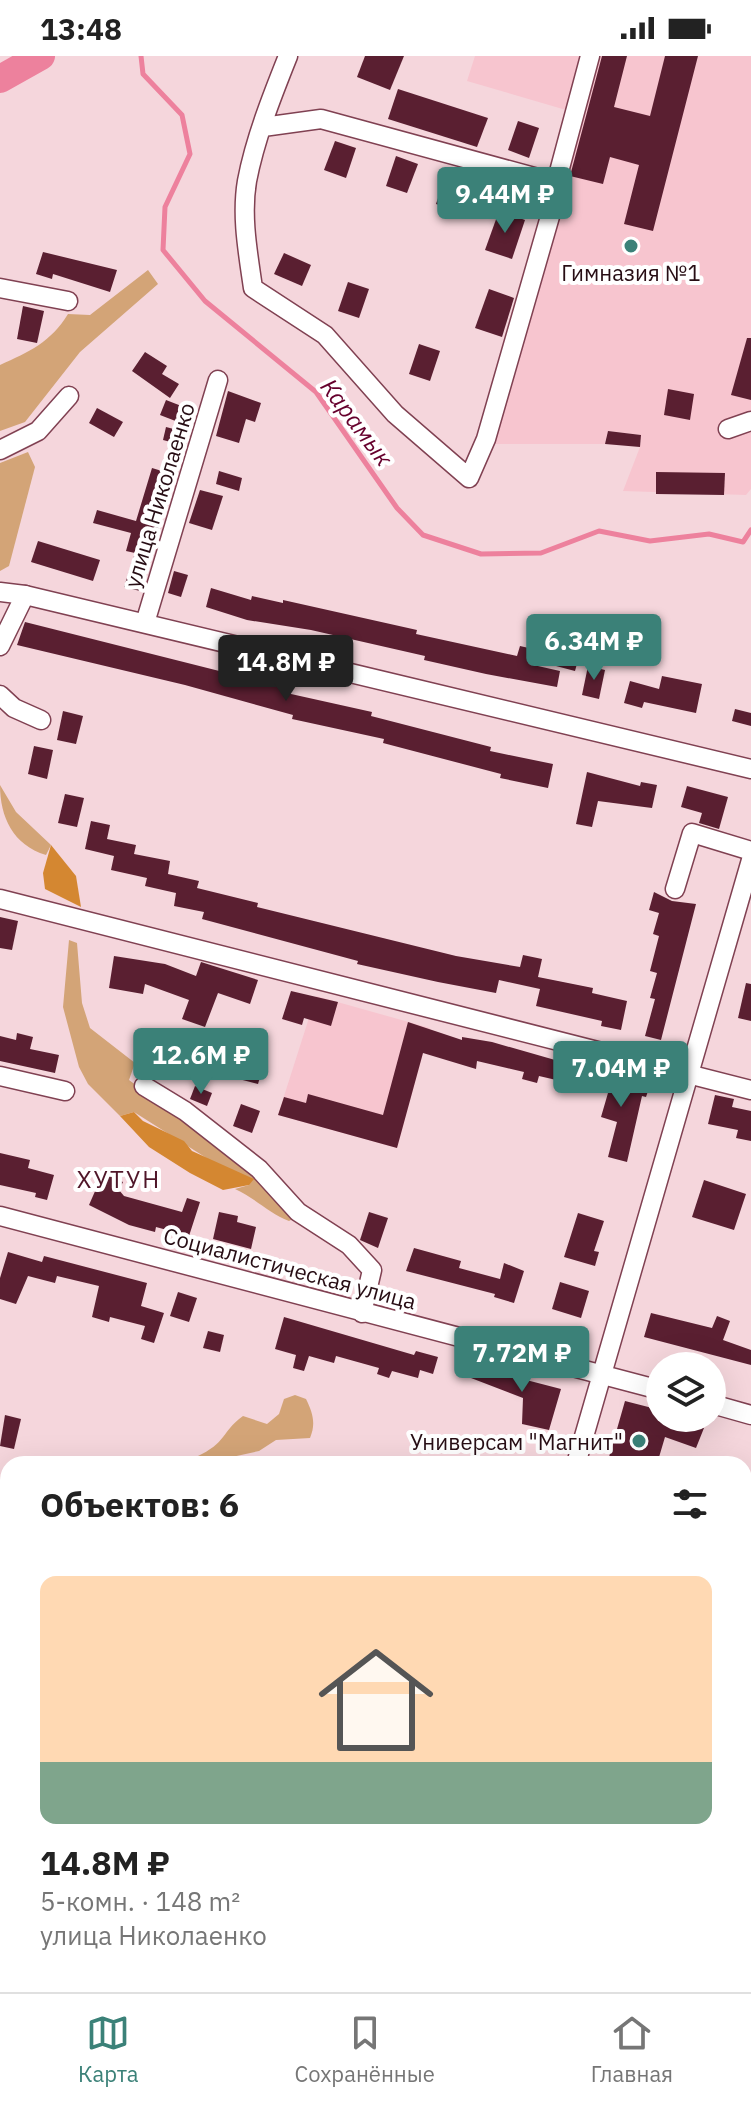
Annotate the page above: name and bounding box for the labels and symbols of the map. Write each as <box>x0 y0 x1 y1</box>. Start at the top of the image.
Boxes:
pin: 9.44M ₽ <box>431 167 579 235</box>
marker: Гимназия №1 <box>622 237 640 255</box>
place label: Гимназия №1 <box>561 258 701 287</box>
water label: Карамык <box>314 372 401 472</box>
street label: улица Николаенко <box>117 399 201 591</box>
pin: 6.34M ₽ <box>520 614 668 682</box>
pin: 14.8M ₽ <box>212 635 360 703</box>
pin: 12.6M ₽ <box>127 1028 275 1096</box>
pin: 7.04M ₽ <box>547 1041 695 1109</box>
district label: ХУТУН <box>77 1163 161 1195</box>
street label: Социалистическая улица <box>160 1220 420 1316</box>
pin: 7.72M ₽ <box>448 1326 596 1394</box>
place label: Универсам "Магнит" <box>410 1427 623 1456</box>
marker: Универсам "Магнит" <box>630 1432 648 1450</box>

